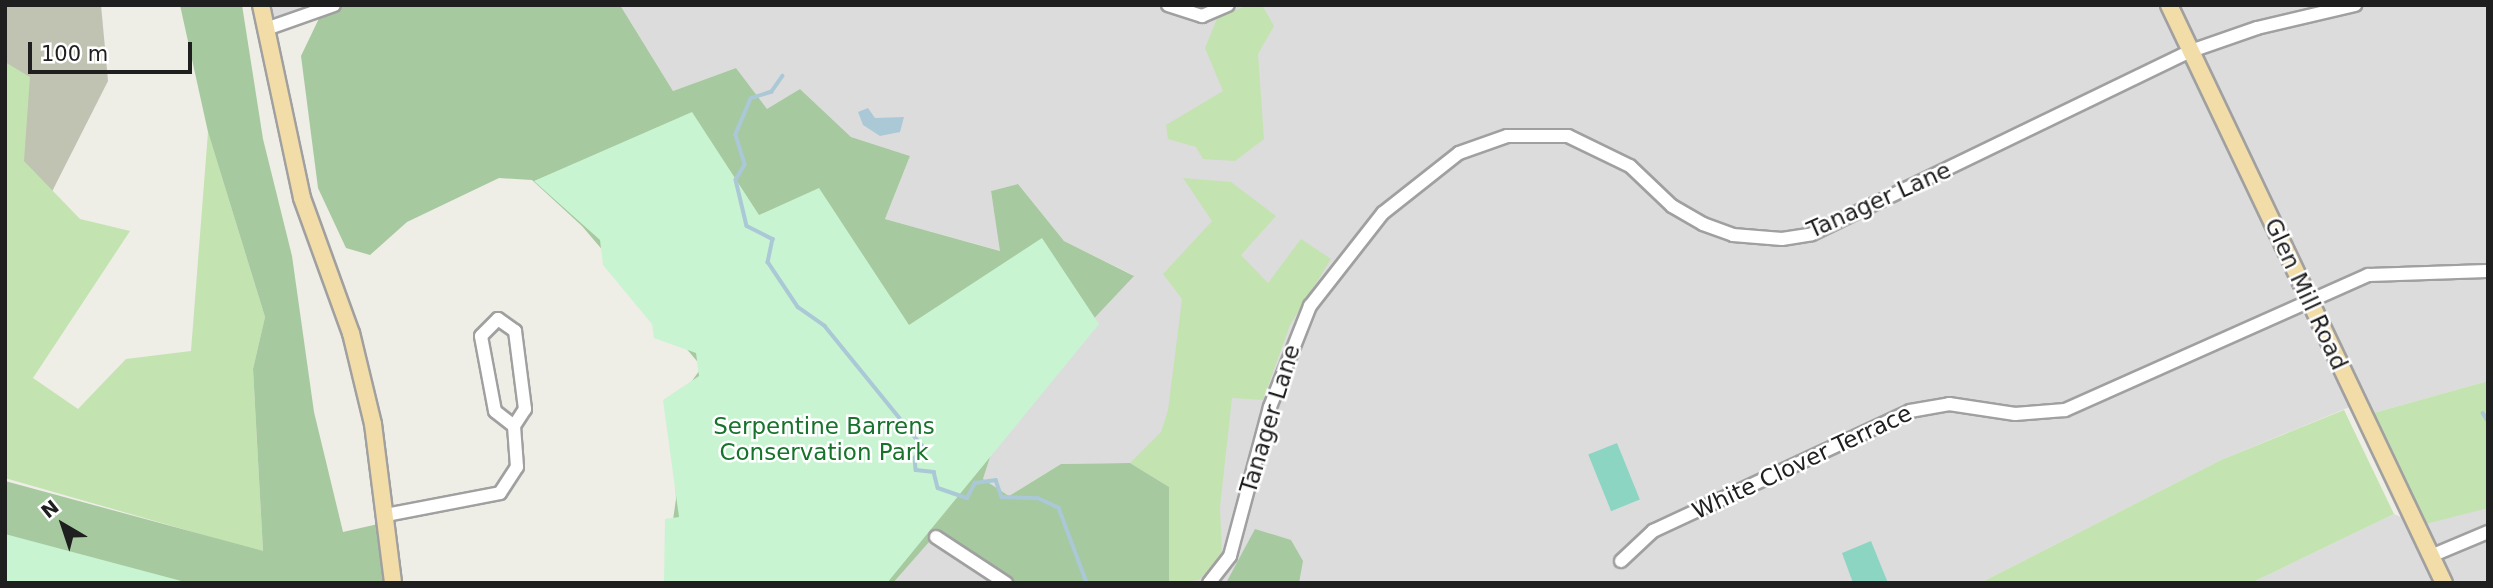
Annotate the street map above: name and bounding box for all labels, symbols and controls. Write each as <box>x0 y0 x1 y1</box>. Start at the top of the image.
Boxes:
scale bar <box>32 28 196 72</box>
text: 100 m <box>41 42 108 66</box>
street label: Tanager Lane <box>1803 156 1955 244</box>
street label: Glen Mill Road <box>2259 214 2353 374</box>
street label: Tanager Lane <box>1234 341 1306 497</box>
street label: White Clover Terrace <box>1688 399 1916 525</box>
park label: Serpentine Barrens Conservation Park <box>713 412 935 466</box>
north arrow <box>28 490 98 560</box>
text: N <box>37 495 63 522</box>

